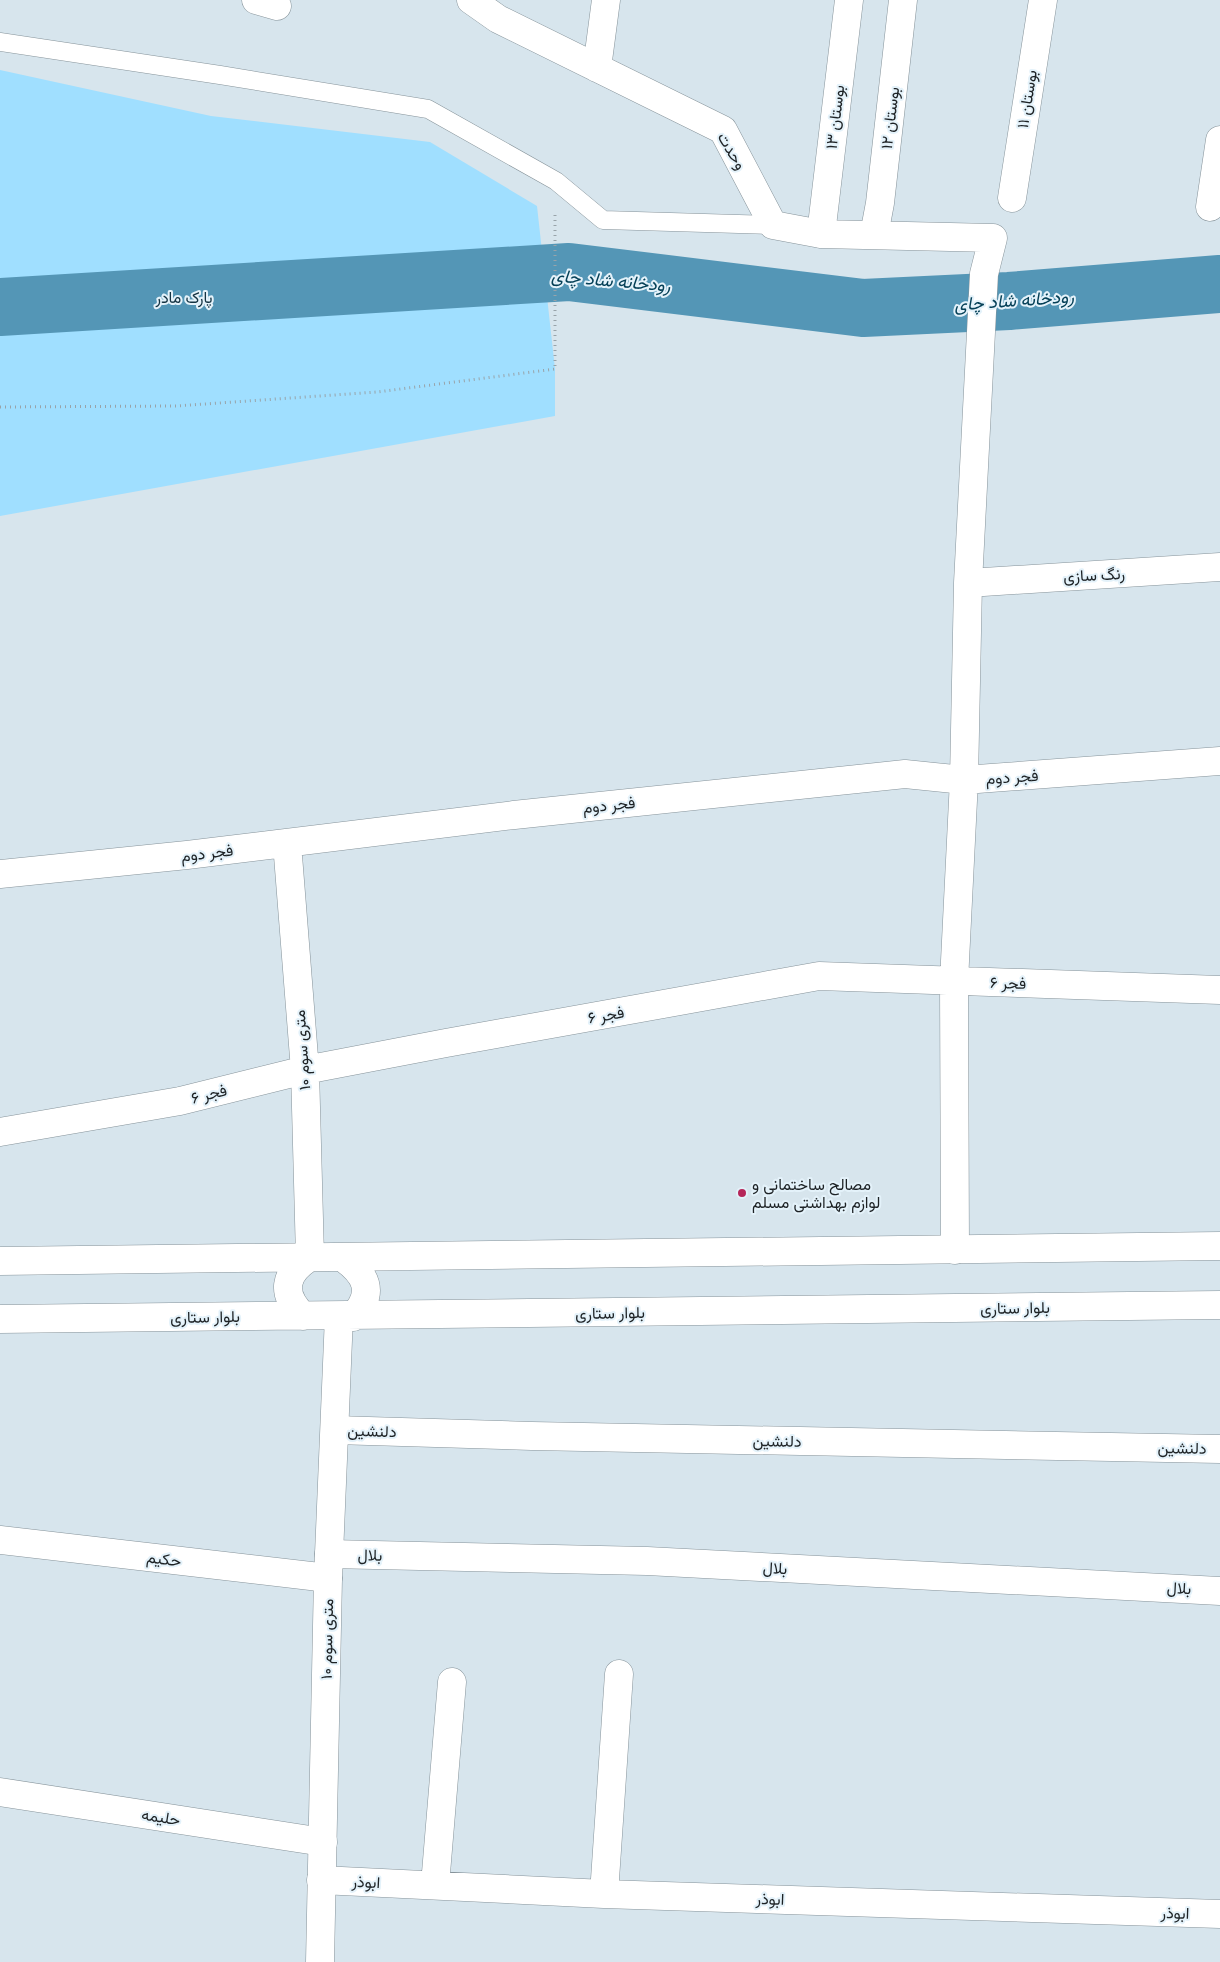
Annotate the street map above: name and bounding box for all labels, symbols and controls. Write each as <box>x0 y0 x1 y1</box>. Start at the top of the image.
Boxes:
street label: بوستان ۱۱ <box>1012 68 1042 130</box>
street label: بوستان ۱۳ <box>821 84 849 150</box>
street label: بوستان ۱۲ <box>876 86 904 150</box>
street label: وحدت <box>713 128 751 174</box>
water label: رودخانه شاد چای <box>550 263 672 298</box>
water label: رودخانه شاد چای <box>953 284 1075 317</box>
park label: پارک مادر <box>154 287 213 309</box>
street label: رنگ سازی <box>1063 563 1125 587</box>
street label: فجر دوم <box>985 765 1039 789</box>
street label: فجر دوم <box>582 792 636 818</box>
street label: فجر دوم <box>180 839 234 867</box>
street label: فجر ۶ <box>989 972 1027 994</box>
street label: فجر ۶ <box>586 1002 626 1028</box>
street label: ۱۰ متری سوم <box>289 1009 315 1091</box>
street label: فجر ۶ <box>189 1079 229 1109</box>
place label: مصالح ساختمانی و لوازم بهداشتی مسلم <box>752 1174 880 1213</box>
marker: مصالح ساختمانی و لوازم بهداشتی مسلم <box>736 1187 748 1199</box>
street label: بلوار ستاری <box>980 1297 1050 1319</box>
street label: بلوار ستاری <box>575 1302 645 1324</box>
street label: بلوار ستاری <box>170 1306 240 1328</box>
street label: دلنشین <box>347 1420 397 1442</box>
street label: دلنشین <box>752 1430 802 1452</box>
street label: دلنشین <box>1157 1437 1207 1459</box>
street label: بلال <box>358 1544 382 1566</box>
street label: حکیم <box>145 1546 183 1572</box>
street label: بلال <box>762 1557 788 1579</box>
street label: بلال <box>1166 1577 1192 1599</box>
street label: ۱۰ متری سوم <box>316 1599 338 1679</box>
street label: حلیمه <box>140 1804 182 1830</box>
street label: ابوذر <box>350 1871 381 1893</box>
street label: ابوذر <box>754 1888 785 1910</box>
street label: ابوذر <box>1159 1902 1190 1924</box>

